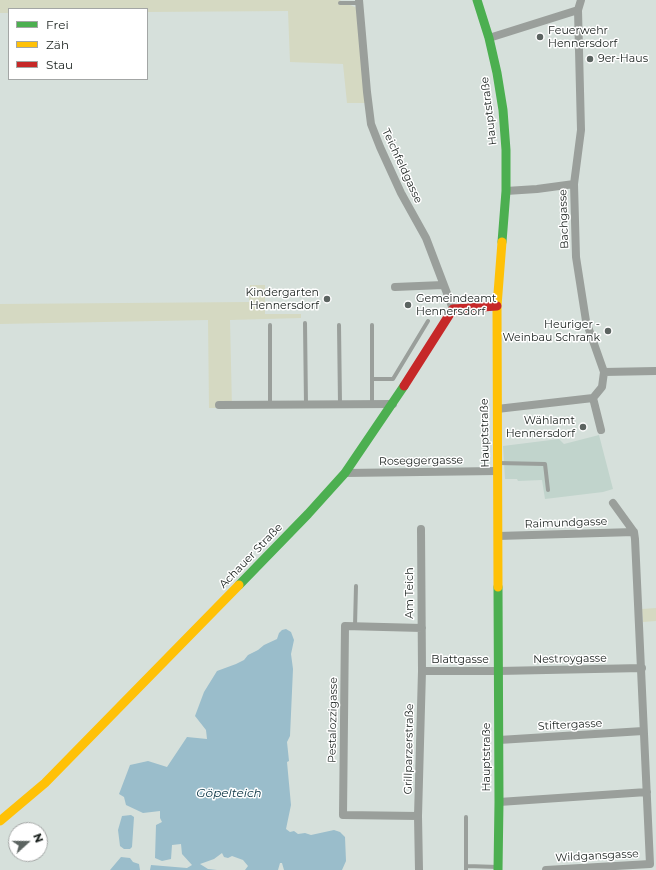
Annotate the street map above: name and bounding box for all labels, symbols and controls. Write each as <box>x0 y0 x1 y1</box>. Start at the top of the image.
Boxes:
legend <box>8 8 148 80</box>
text: Frei <box>46 17 69 32</box>
place label: Feuerwehr Hennersdorf <box>548 24 617 50</box>
marker: Feuerwehr Hennersdorf <box>535 32 545 42</box>
text: Zäh <box>46 37 69 52</box>
place label: 9er-Haus <box>598 52 648 66</box>
marker: 9er-Haus <box>585 54 595 64</box>
text: Stau <box>46 57 73 72</box>
street label: Hauptstraße <box>478 76 500 146</box>
street label: Teichfeldgasse <box>379 127 425 205</box>
street label: Bachgasse <box>556 189 572 249</box>
place label: Kindergarten Hennersdorf <box>245 286 319 312</box>
place label: Gemeindeamt Hennersdorf <box>416 292 496 318</box>
marker: Kindergarten Hennersdorf <box>322 294 332 304</box>
marker: Gemeindeamt Hennersdorf <box>403 300 413 310</box>
place label: Heuriger - Weinbau Schrank <box>502 318 600 344</box>
marker: Heuriger - Weinbau Schrank <box>603 326 613 336</box>
street label: Hauptstraße <box>478 398 492 468</box>
place label: Wählamt Hennersdorf <box>506 414 575 440</box>
marker: Wählamt Hennersdorf <box>578 422 588 432</box>
street label: Roseggergasse <box>379 454 463 468</box>
street label: Raimundgasse <box>524 515 608 531</box>
street label: Achauer Straße <box>217 521 285 591</box>
street label: Am Teich <box>403 567 417 619</box>
street label: Nestroygasse <box>533 652 607 666</box>
street label: Blattgasse <box>431 653 489 667</box>
street label: Pestalozzigasse <box>326 677 340 763</box>
street label: Grillparzerstraße <box>402 703 416 795</box>
street label: Stiftergasse <box>537 717 603 733</box>
street label: Hauptstraße <box>480 722 494 792</box>
water label: Göpelteich <box>196 786 262 800</box>
north arrow <box>8 822 48 862</box>
text: N <box>30 831 46 845</box>
street label: Wildgansgasse <box>555 847 639 865</box>

